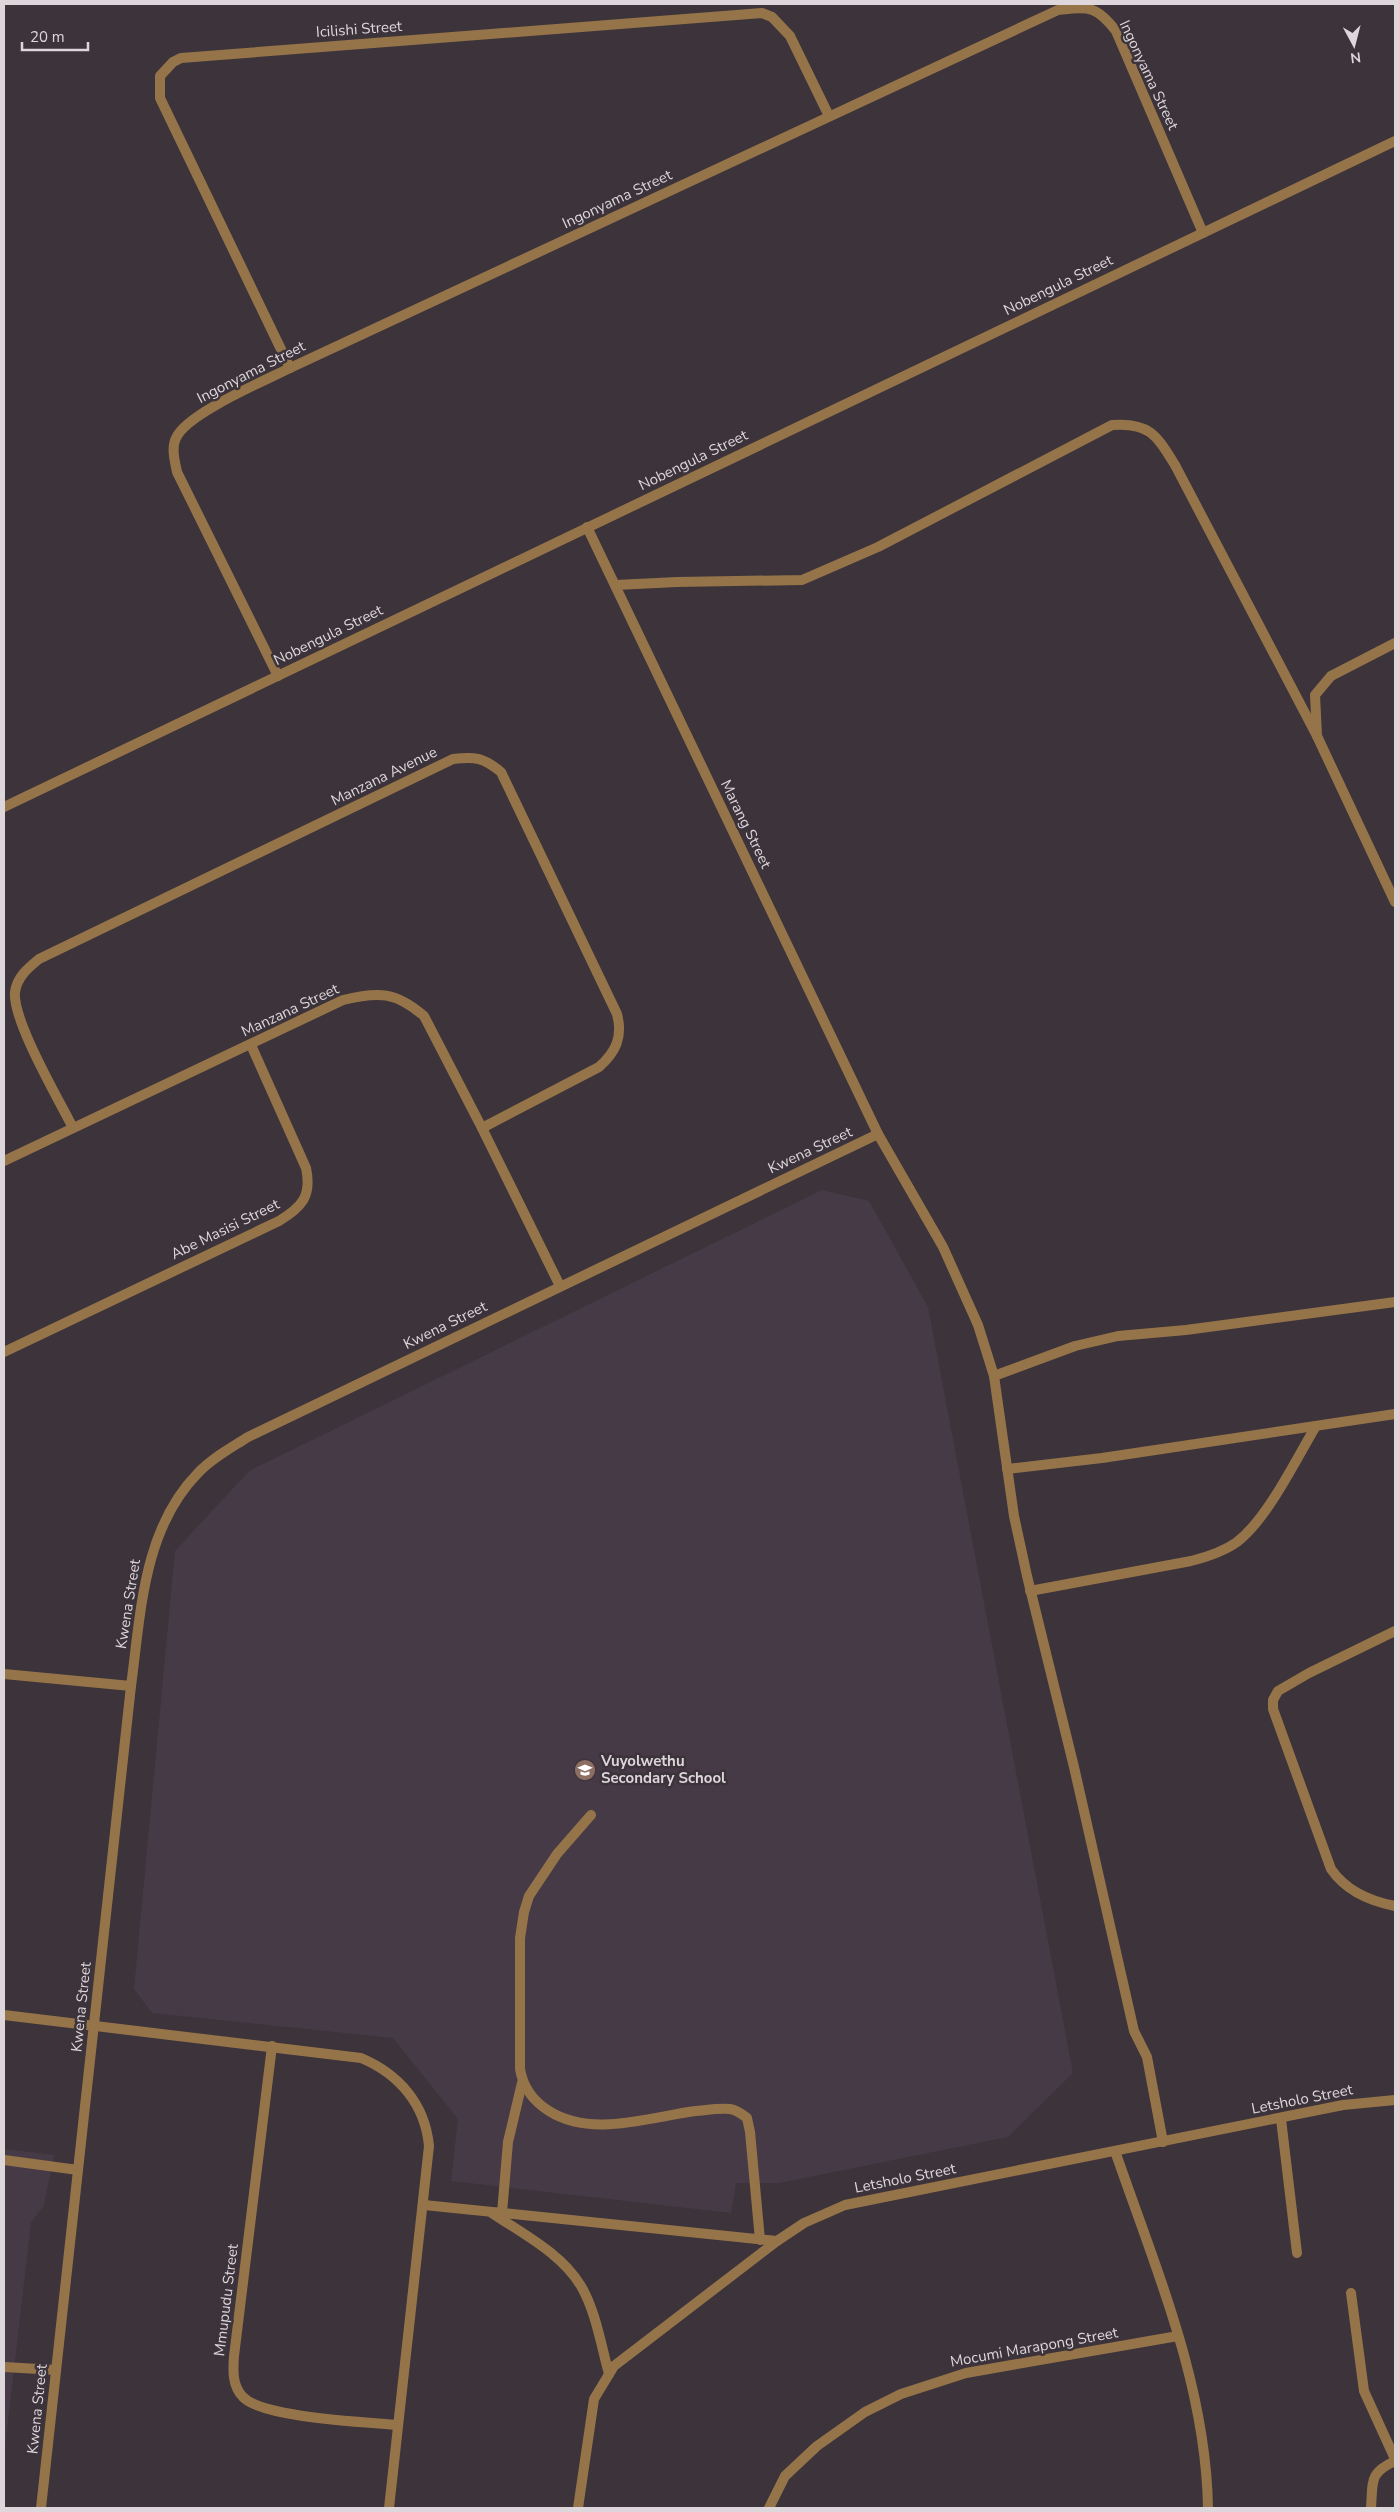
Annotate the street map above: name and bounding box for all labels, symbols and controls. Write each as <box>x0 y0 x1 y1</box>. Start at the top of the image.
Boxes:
street label: Icilishi Street <box>315 16 403 42</box>
street label: Ingonyama Street <box>1115 17 1184 134</box>
scale bar <box>22 20 89 52</box>
north arrow <box>1329 20 1379 70</box>
text: 20 m <box>30 27 65 47</box>
text: N <box>1349 47 1362 67</box>
street label: Ingonyama Street <box>559 164 676 233</box>
street label: Nobengula Street <box>1000 250 1117 320</box>
street label: Ingonyama Street <box>193 336 309 408</box>
street label: Nobengula Street <box>635 425 752 495</box>
street label: Nobengula Street <box>270 600 387 670</box>
street label: Manzana Avenue <box>328 742 440 810</box>
street label: Marang Street <box>716 776 776 872</box>
street label: Manzana Street <box>238 978 343 1041</box>
street label: Kwena Street <box>765 1121 856 1178</box>
street label: Abe Masisi Street <box>167 1194 283 1264</box>
street label: Kwena Street <box>400 1296 491 1354</box>
street label: Kwena Street <box>111 1557 145 1650</box>
place label: Vuyolwethu Secondary School <box>600 1751 726 1788</box>
school or university icon: Vuyolwethu Secondary School <box>573 1758 597 1782</box>
street label: Kwena Street <box>66 1960 96 2053</box>
street label: Letsholo Street <box>1250 2079 1355 2119</box>
street label: Letsholo Street <box>853 2158 958 2198</box>
street label: Mmupudu Street <box>209 2242 243 2357</box>
street label: Mocumi Marapong Street <box>949 2322 1120 2372</box>
street label: Kwena Street <box>22 2362 52 2455</box>

